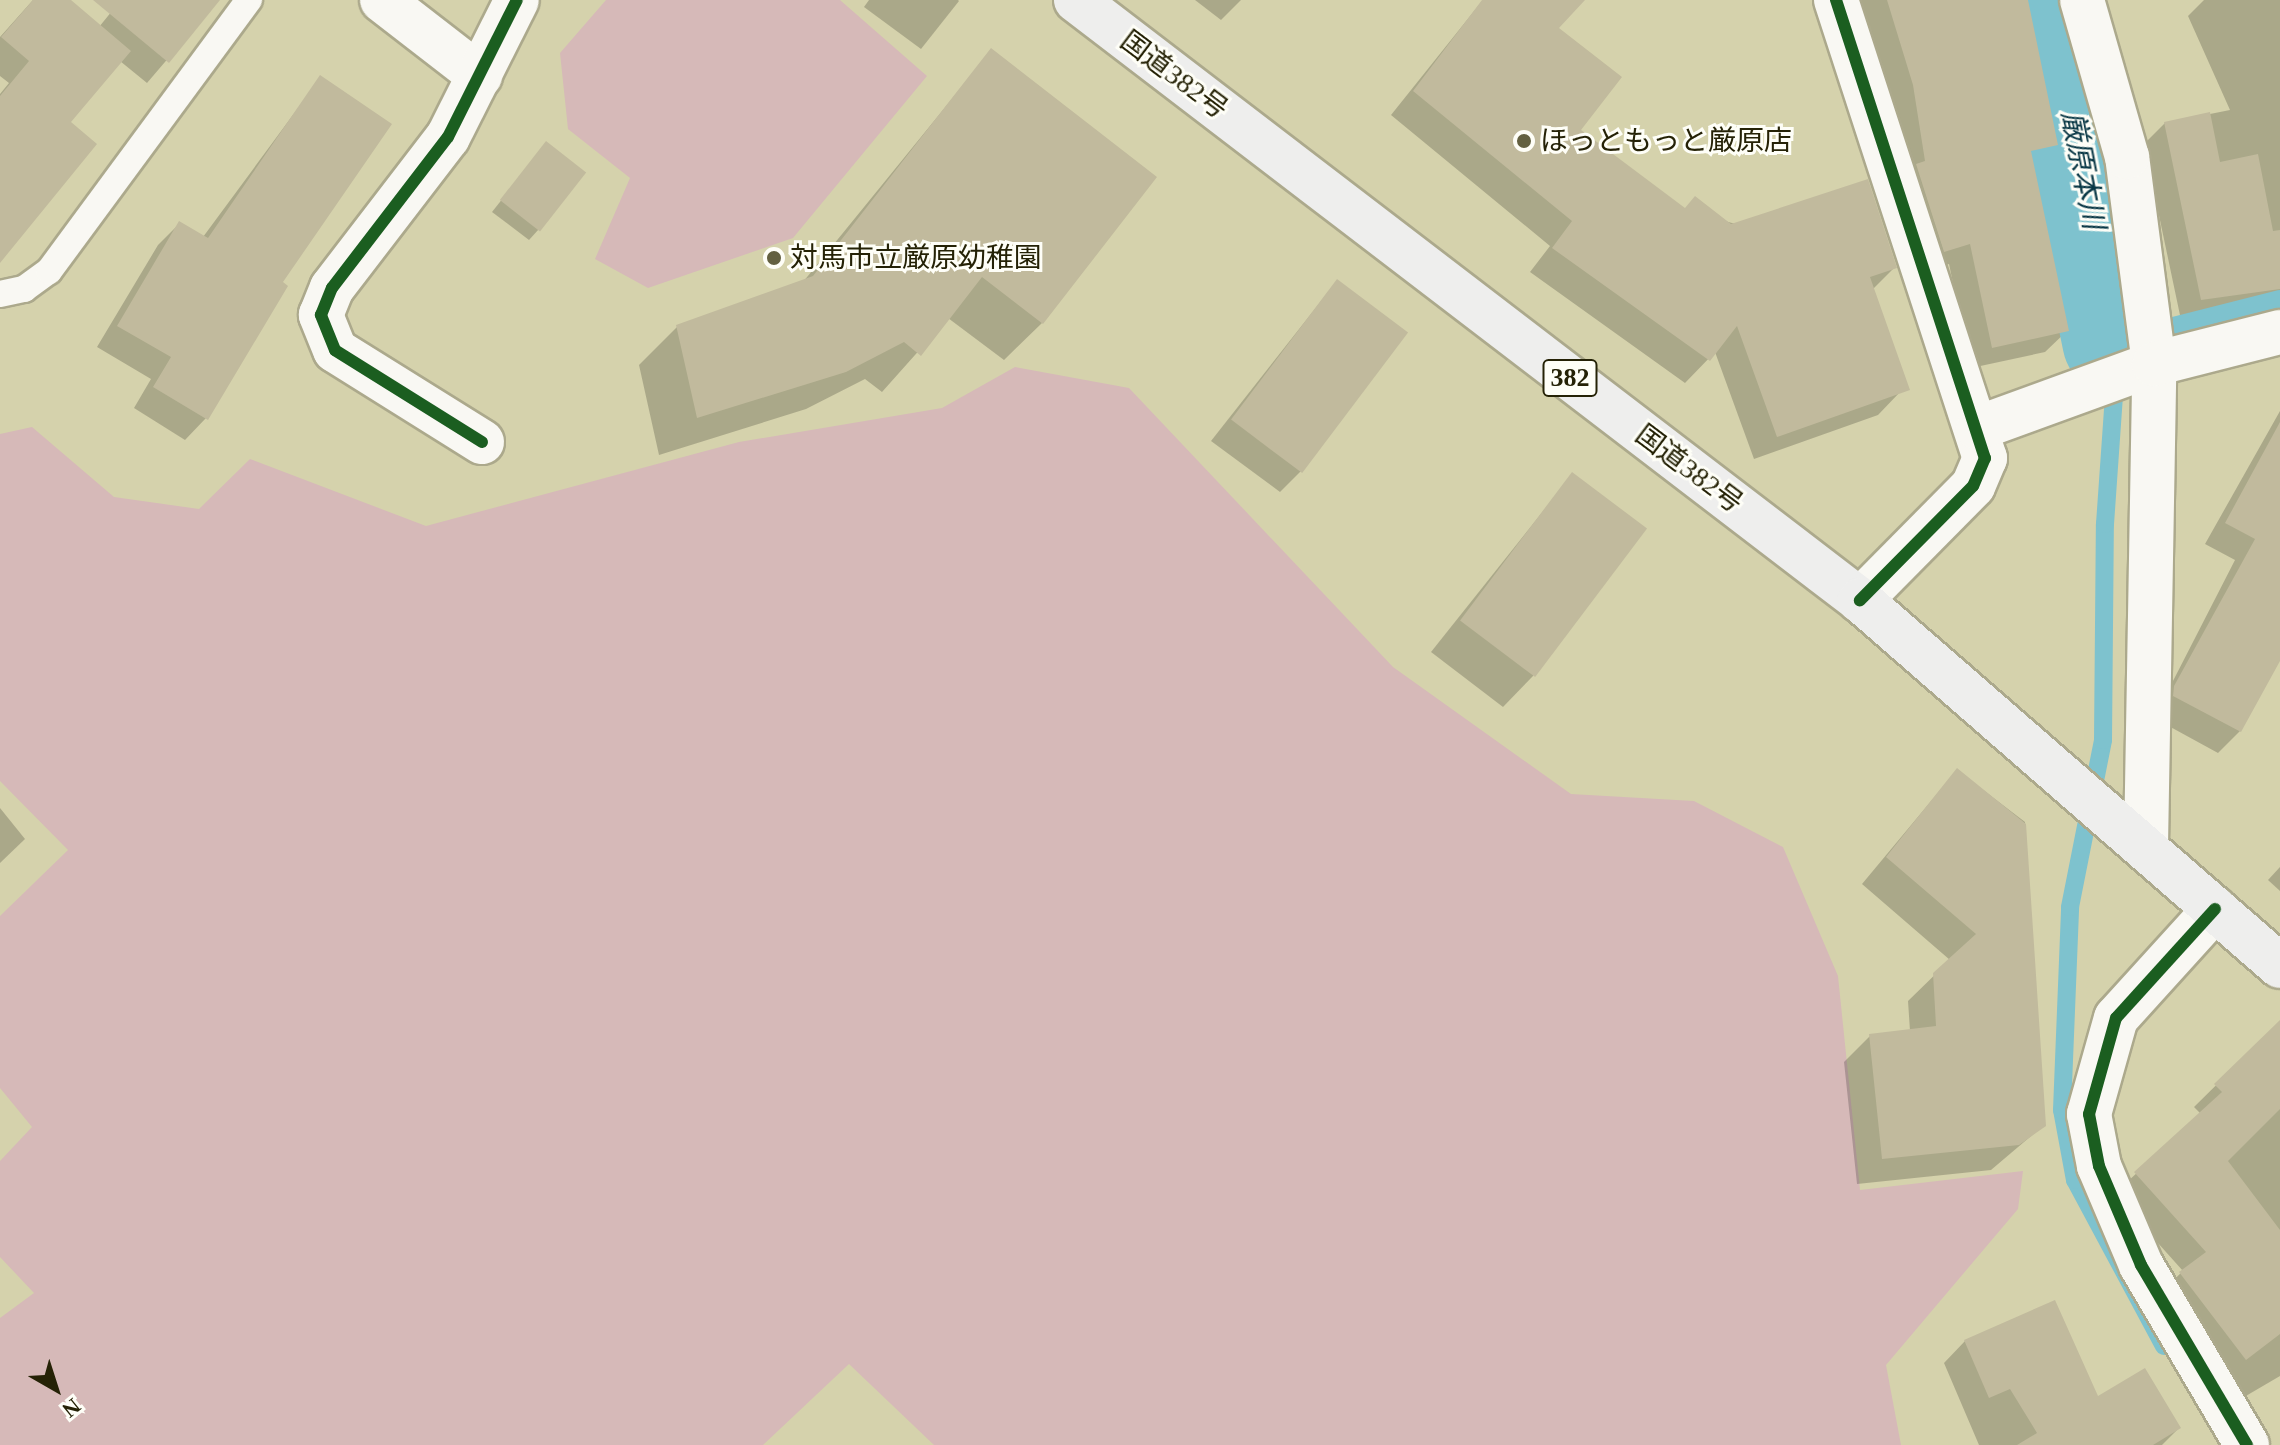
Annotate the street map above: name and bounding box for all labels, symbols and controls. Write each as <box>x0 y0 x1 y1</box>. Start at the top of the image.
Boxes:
street label: 国道382号 <box>1114 24 1234 126</box>
water label: 厳原本川 <box>2054 108 2112 232</box>
place label: ほっともっと厳原店 <box>1540 124 1792 158</box>
marker: ほっともっと厳原店 <box>1515 132 1533 150</box>
place label: 対馬市立厳原幼稚園 <box>790 241 1042 275</box>
marker: 対馬市立厳原幼稚園 <box>765 249 783 267</box>
road number: 382 <box>1542 356 1598 400</box>
street label: 国道382号 <box>1629 418 1749 520</box>
north arrow <box>16 1349 96 1429</box>
text: N <box>57 1393 85 1423</box>

